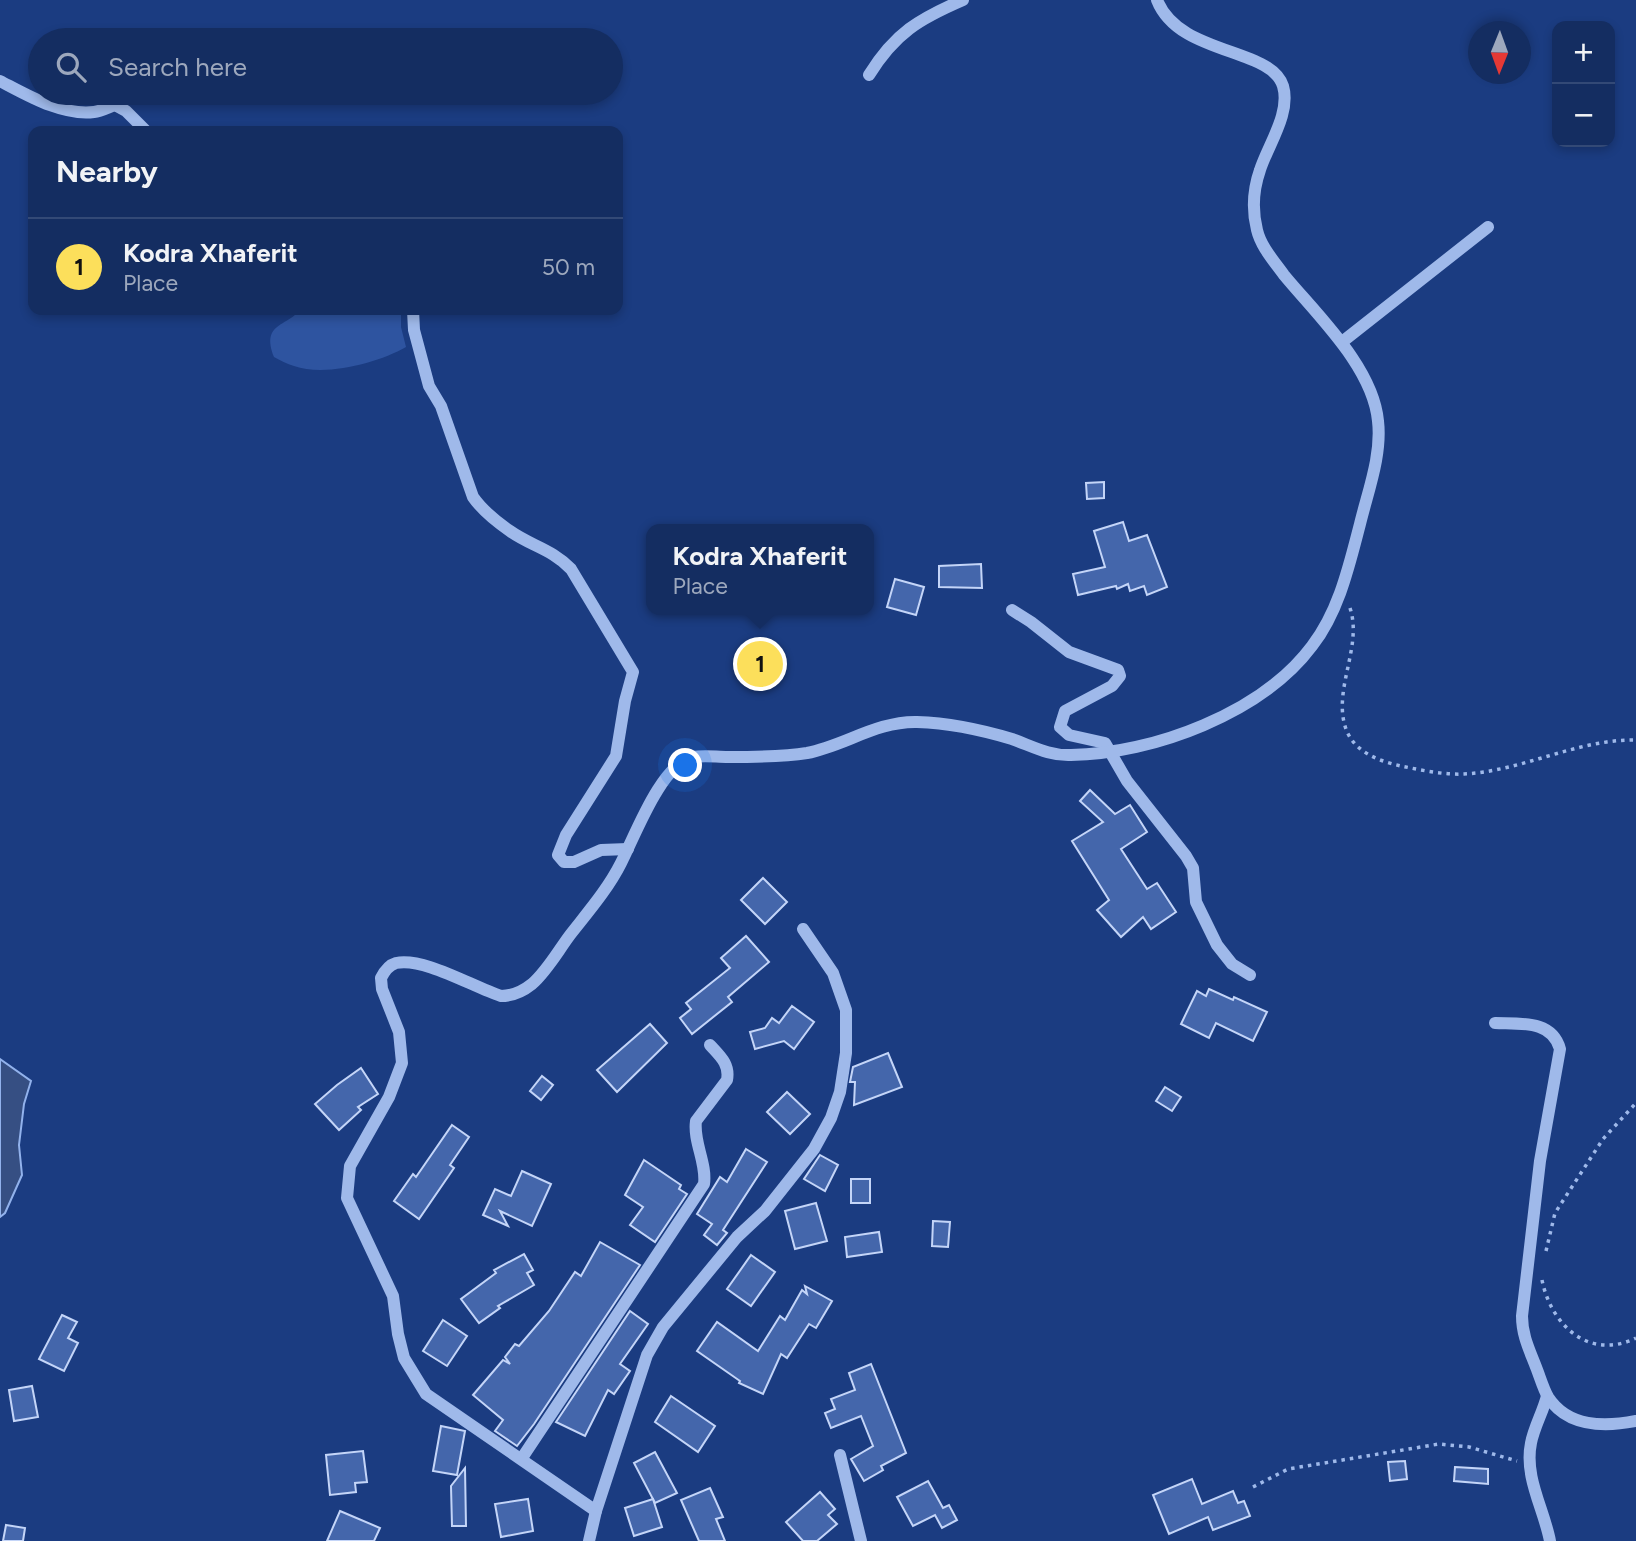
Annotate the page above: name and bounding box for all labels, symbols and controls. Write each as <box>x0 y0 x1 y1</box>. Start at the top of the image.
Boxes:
north arrow <box>1468 21 1531 84</box>
map controls <box>1552 21 1615 147</box>
button: + <box>1552 21 1615 84</box>
search box <box>28 28 623 105</box>
icon: search <box>52 48 90 86</box>
text: Search here <box>108 51 247 83</box>
button: − <box>1552 84 1615 147</box>
text: Nearby <box>56 153 158 190</box>
text: Kodra Xhaferit <box>123 237 298 269</box>
text: 1 <box>74 253 84 281</box>
text: 50 m <box>542 253 595 281</box>
text: Place <box>123 269 178 297</box>
popup <box>646 524 874 615</box>
text: Kodra Xhaferit <box>673 540 847 572</box>
text: Place <box>673 572 728 600</box>
pin: 1 <box>737 638 783 690</box>
your location <box>668 748 702 782</box>

